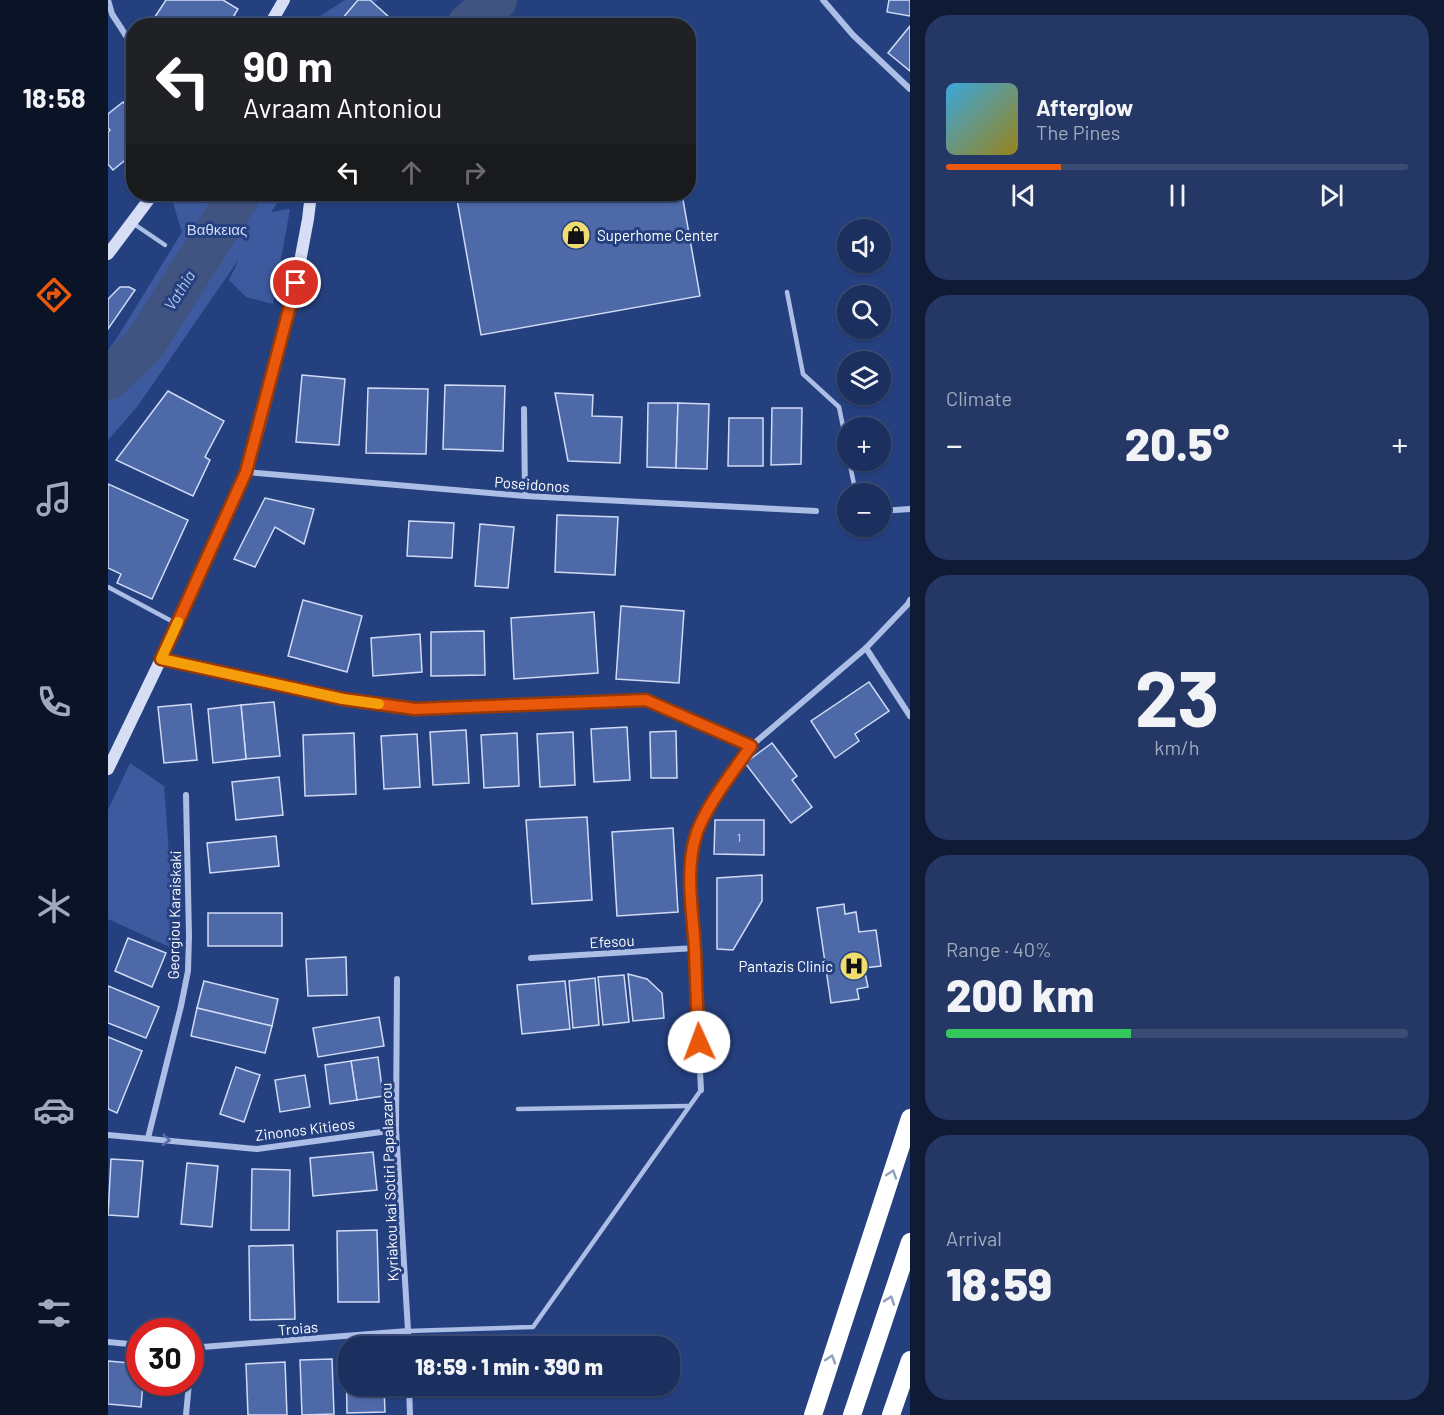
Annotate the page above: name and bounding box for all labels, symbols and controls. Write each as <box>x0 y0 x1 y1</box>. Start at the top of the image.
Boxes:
text: 90 m <box>243 40 333 90</box>
icon: left <box>144 42 222 120</box>
text: 18:58 <box>22 81 86 113</box>
text: Avraam Antoniou <box>243 91 442 123</box>
text: Afterglow <box>1036 94 1133 120</box>
text: The Pines <box>1036 120 1120 144</box>
icon: left <box>332 156 365 189</box>
icon: ahead <box>395 156 428 189</box>
icon: right <box>458 156 491 189</box>
icon: previous <box>1007 179 1040 212</box>
icon: pause <box>1161 179 1194 212</box>
icon: next <box>1315 179 1348 212</box>
shop icon: Superhome Center <box>560 219 592 251</box>
map controls <box>837 219 891 537</box>
button: sound <box>837 219 891 273</box>
park label: Βαθκειας <box>187 220 247 238</box>
place label: Superhome Center <box>597 226 719 244</box>
pin <box>270 257 321 308</box>
icon: arrive <box>279 266 312 299</box>
water label: Vathia <box>159 267 199 313</box>
icon: directions <box>33 274 75 316</box>
button: search <box>837 285 891 339</box>
button: layers <box>837 351 891 405</box>
text: Climate <box>946 386 1012 410</box>
text: 20.5° <box>1125 416 1229 470</box>
button: + <box>837 417 891 471</box>
text: − <box>946 424 963 464</box>
text: + <box>1392 424 1408 464</box>
street label: Poseidonos <box>494 472 570 496</box>
icon: music <box>33 478 75 520</box>
button: − <box>837 483 891 537</box>
text: 23 <box>1135 649 1219 743</box>
icon: phone <box>33 681 75 723</box>
text: km/h <box>1154 735 1200 759</box>
house number: 1 <box>737 830 741 844</box>
street label: Georgiou Karaiskaki <box>164 850 184 980</box>
icon: climate <box>33 885 75 927</box>
street label: Efesou <box>589 931 635 951</box>
text: Range · 40% <box>946 937 1052 961</box>
hospital icon: Pantazis Clinic <box>838 950 870 982</box>
place label: Pantazis Clinic <box>738 957 833 975</box>
text: 200 km <box>946 967 1094 1021</box>
position arrow <box>667 1010 731 1074</box>
street label: Kyriakou kai Sotiri Papalazarou <box>377 1082 401 1282</box>
icon: car <box>33 1089 75 1131</box>
street label: Zinonos Kitieos <box>254 1114 356 1144</box>
one-way arrow <box>162 1133 171 1146</box>
one-way arrow <box>885 1169 897 1180</box>
text: Arrival <box>946 1226 1002 1250</box>
text: 18:59 <box>946 1256 1052 1310</box>
icon: filters <box>33 1292 75 1334</box>
one-way arrow <box>883 1295 896 1306</box>
street label: Troias <box>277 1317 319 1339</box>
speed limit sign: 30 <box>126 1318 204 1396</box>
text: 18:59 · 1 min · 390 m <box>415 1353 603 1379</box>
one-way arrow <box>824 1354 836 1365</box>

